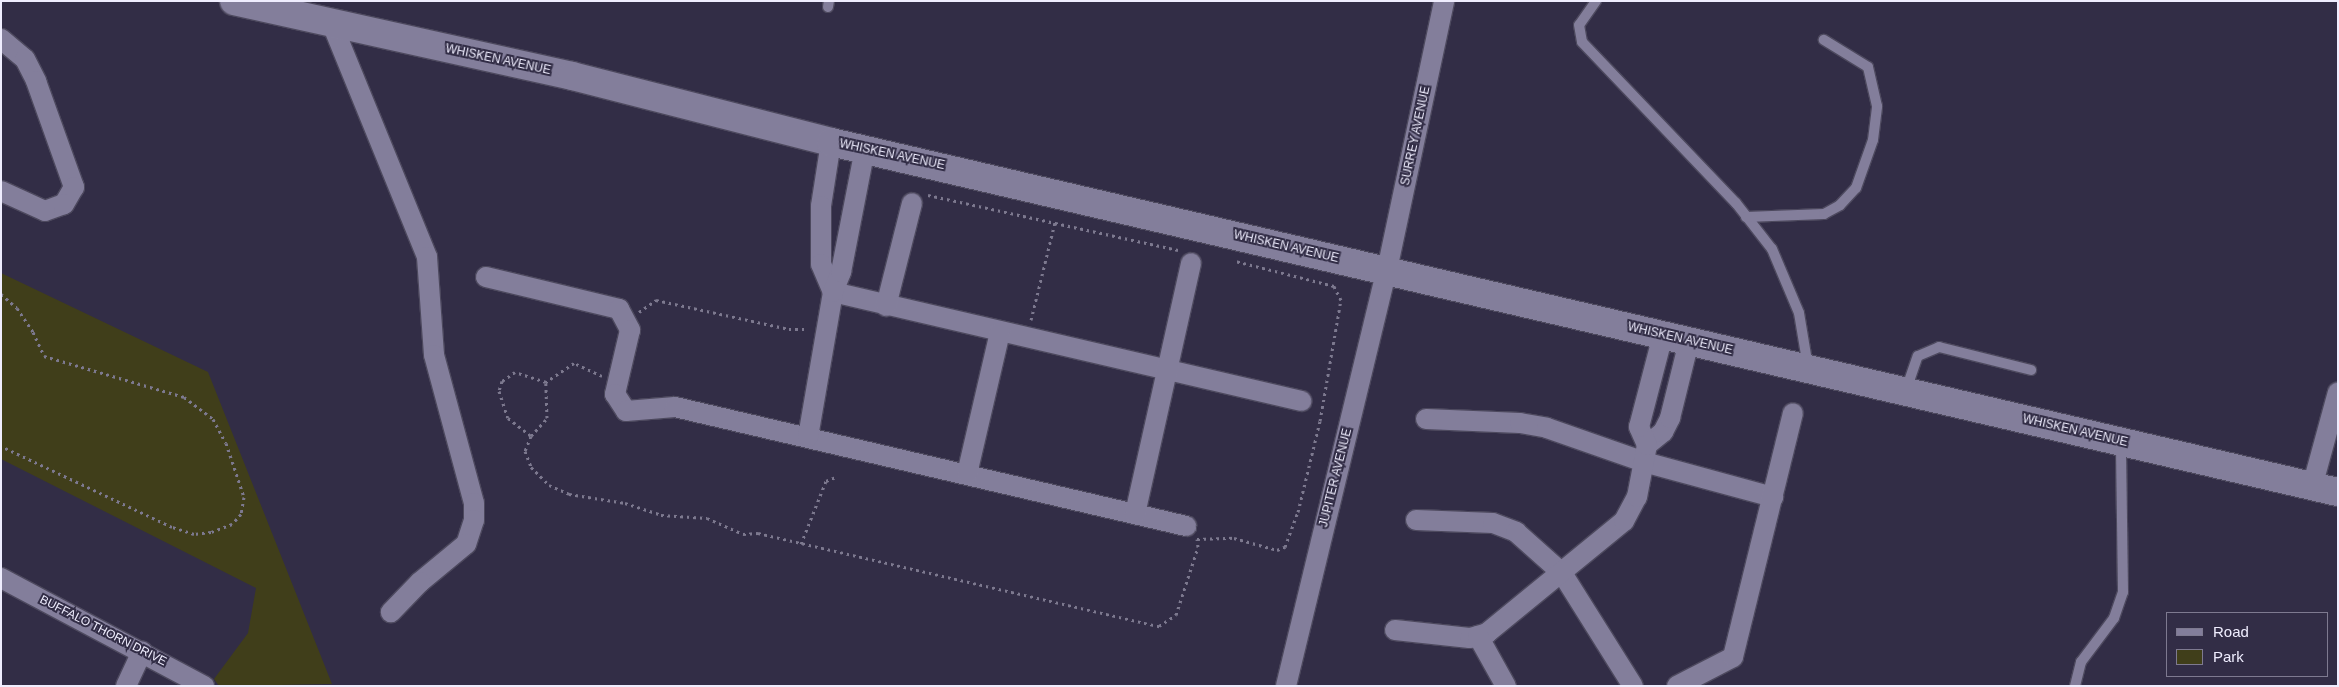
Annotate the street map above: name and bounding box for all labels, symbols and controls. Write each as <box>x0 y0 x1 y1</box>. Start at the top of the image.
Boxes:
street label: WHISKEN AVENUE <box>444 42 552 78</box>
street label: SURREY AVENUE <box>1398 85 1434 187</box>
street label: WHISKEN AVENUE <box>838 137 946 173</box>
street label: WHISKEN AVENUE <box>1232 228 1340 266</box>
street label: WHISKEN AVENUE <box>1626 320 1734 358</box>
street label: WHISKEN AVENUE <box>2021 412 2129 450</box>
street label: JUPITER AVENUE <box>1317 427 1355 529</box>
street label: BUFFALO THORN DRIVE <box>37 593 169 669</box>
legend <box>2166 612 2329 677</box>
text: Road <box>2213 623 2249 640</box>
text: Park <box>2213 648 2244 665</box>

